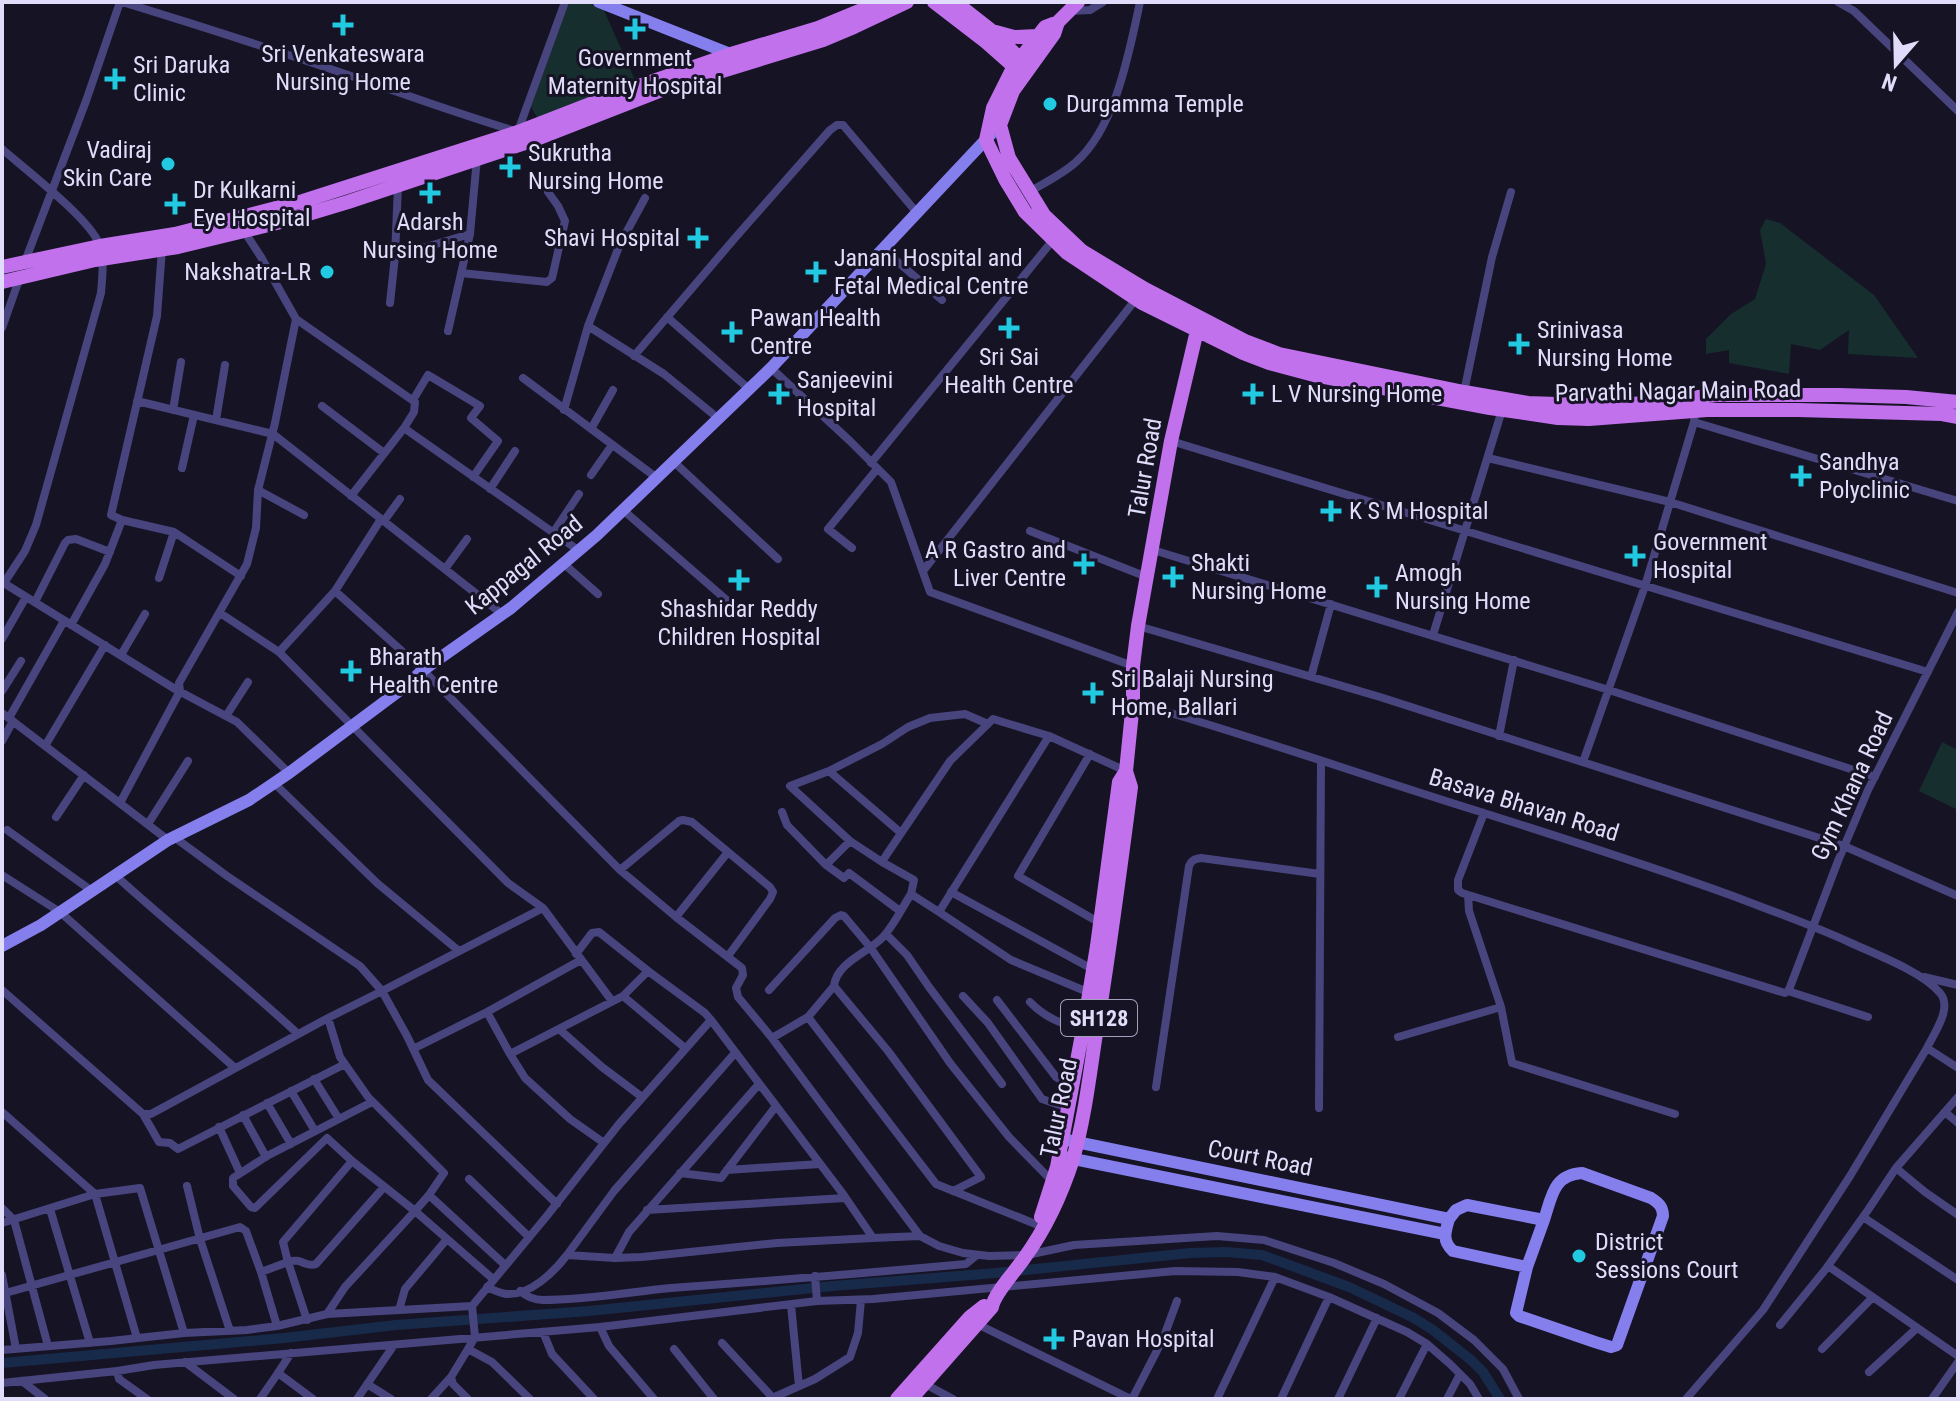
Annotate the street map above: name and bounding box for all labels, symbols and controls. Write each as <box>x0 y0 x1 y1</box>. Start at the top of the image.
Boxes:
marker: Sri Venkateswara Nursing Home <box>332 14 354 36</box>
marker: Government Maternity Hospital <box>624 18 646 40</box>
north arrow <box>1856 24 1936 104</box>
place label: Sri Venkateswara Nursing Home <box>261 40 425 96</box>
place label: Government Maternity Hospital <box>548 44 722 100</box>
place label: Sri Daruka Clinic <box>133 51 230 107</box>
marker: Sri Daruka Clinic <box>104 68 126 90</box>
text: N <box>1879 68 1900 96</box>
place label: Durgamma Temple <box>1066 90 1244 118</box>
marker: Durgamma Temple <box>1041 95 1059 113</box>
place label: Vadiraj Skin Care <box>63 136 152 192</box>
place label: Sukrutha Nursing Home <box>528 139 663 195</box>
marker: Vadiraj Skin Care <box>159 155 177 173</box>
marker: Sukrutha Nursing Home <box>499 156 521 178</box>
place label: Dr Kulkarni Eye Hospital <box>193 176 311 232</box>
marker: Adarsh Nursing Home <box>419 182 441 204</box>
marker: Dr Kulkarni Eye Hospital <box>164 193 186 215</box>
place label: Adarsh Nursing Home <box>362 208 498 264</box>
place label: Shavi Hospital <box>544 224 680 252</box>
marker: Shavi Hospital <box>687 227 709 249</box>
place label: Janani Hospital and Fetal Medical Centre <box>834 244 1028 300</box>
place label: Nakshatra-LR <box>184 258 311 286</box>
marker: Janani Hospital and Fetal Medical Centre <box>805 261 827 283</box>
marker: Nakshatra-LR <box>318 263 336 281</box>
place label: Pawan Health Centre <box>750 304 881 360</box>
place label: Srinivasa Nursing Home <box>1537 316 1672 372</box>
marker: Sri Sai Health Centre <box>998 317 1020 339</box>
marker: Pawan Health Centre <box>721 321 743 343</box>
marker: Srinivasa Nursing Home <box>1508 333 1530 355</box>
place label: Sri Sai Health Centre <box>944 343 1074 399</box>
place label: Sanjeevini Hospital <box>797 366 893 422</box>
street label: Parvathi Nagar Main Road <box>1555 375 1801 407</box>
place label: L V Nursing Home <box>1271 380 1442 408</box>
marker: Sanjeevini Hospital <box>768 383 790 405</box>
marker: L V Nursing Home <box>1242 383 1264 405</box>
street label: Talur Road <box>1122 416 1168 520</box>
place label: Sandhya Polyclinic <box>1819 448 1910 504</box>
marker: Sandhya Polyclinic <box>1790 465 1812 487</box>
place label: K S M Hospital <box>1349 497 1489 525</box>
marker: K S M Hospital <box>1320 500 1342 522</box>
street label: Kappagal Road <box>460 509 588 621</box>
place label: Government Hospital <box>1653 528 1767 584</box>
place label: A R Gastro and Liver Centre <box>925 536 1066 592</box>
marker: Government Hospital <box>1624 545 1646 567</box>
place label: Shakti Nursing Home <box>1191 549 1326 605</box>
marker: A R Gastro and Liver Centre <box>1073 553 1095 575</box>
place label: Amogh Nursing Home <box>1395 559 1530 615</box>
marker: Shakti Nursing Home <box>1162 566 1184 588</box>
marker: Shashidar Reddy Children Hospital <box>728 569 750 591</box>
marker: Amogh Nursing Home <box>1366 576 1388 598</box>
place label: Shashidar Reddy Children Hospital <box>658 595 820 651</box>
place label: Bharath Health Centre <box>369 643 498 699</box>
marker: Bharath Health Centre <box>340 660 362 682</box>
place label: Sri Balaji Nursing Home, Ballari <box>1111 665 1273 721</box>
marker: Sri Balaji Nursing Home, Ballari <box>1082 682 1104 704</box>
street label: Gym Khana Road <box>1805 707 1899 865</box>
street label: Basava Bhavan Road <box>1426 763 1622 847</box>
road number: SH128 <box>1061 1000 1137 1036</box>
street label: Talur Road <box>1035 1056 1083 1160</box>
street label: Court Road <box>1205 1134 1315 1182</box>
place label: District Sessions Court <box>1595 1228 1738 1284</box>
marker: District Sessions Court <box>1570 1247 1588 1265</box>
place label: Pavan Hospital <box>1072 1325 1215 1353</box>
marker: Pavan Hospital <box>1043 1328 1065 1350</box>

